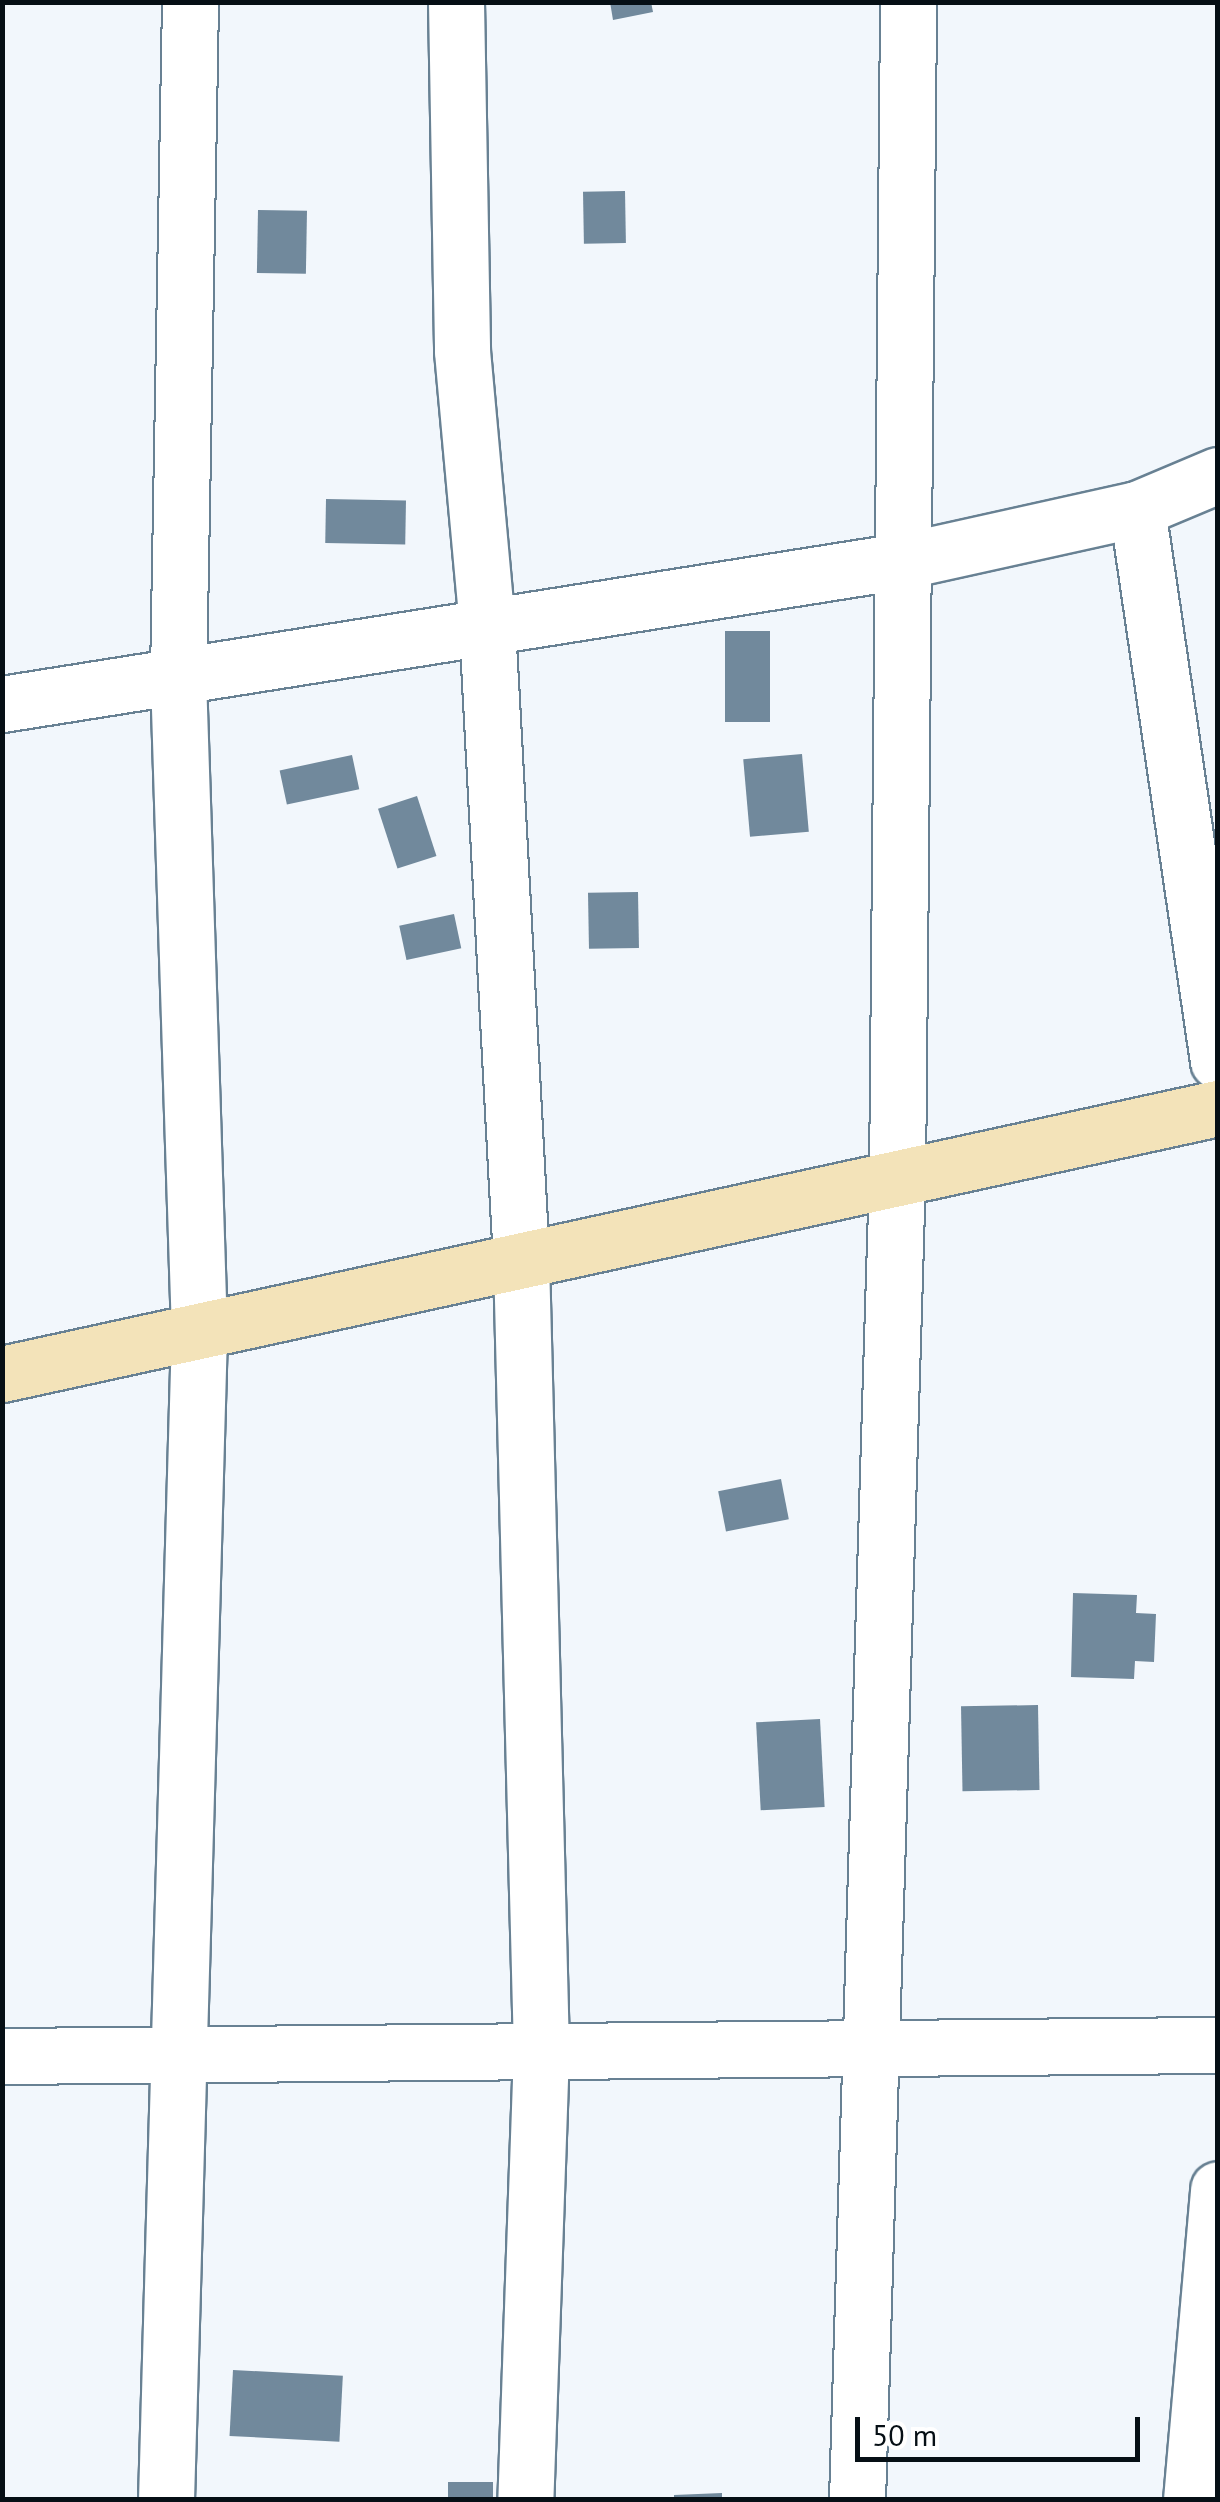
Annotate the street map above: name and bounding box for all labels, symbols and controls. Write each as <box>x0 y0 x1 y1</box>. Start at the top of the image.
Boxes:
scale bar <box>860 2397 1145 2459</box>
text: 50 m <box>872 2415 937 2454</box>

